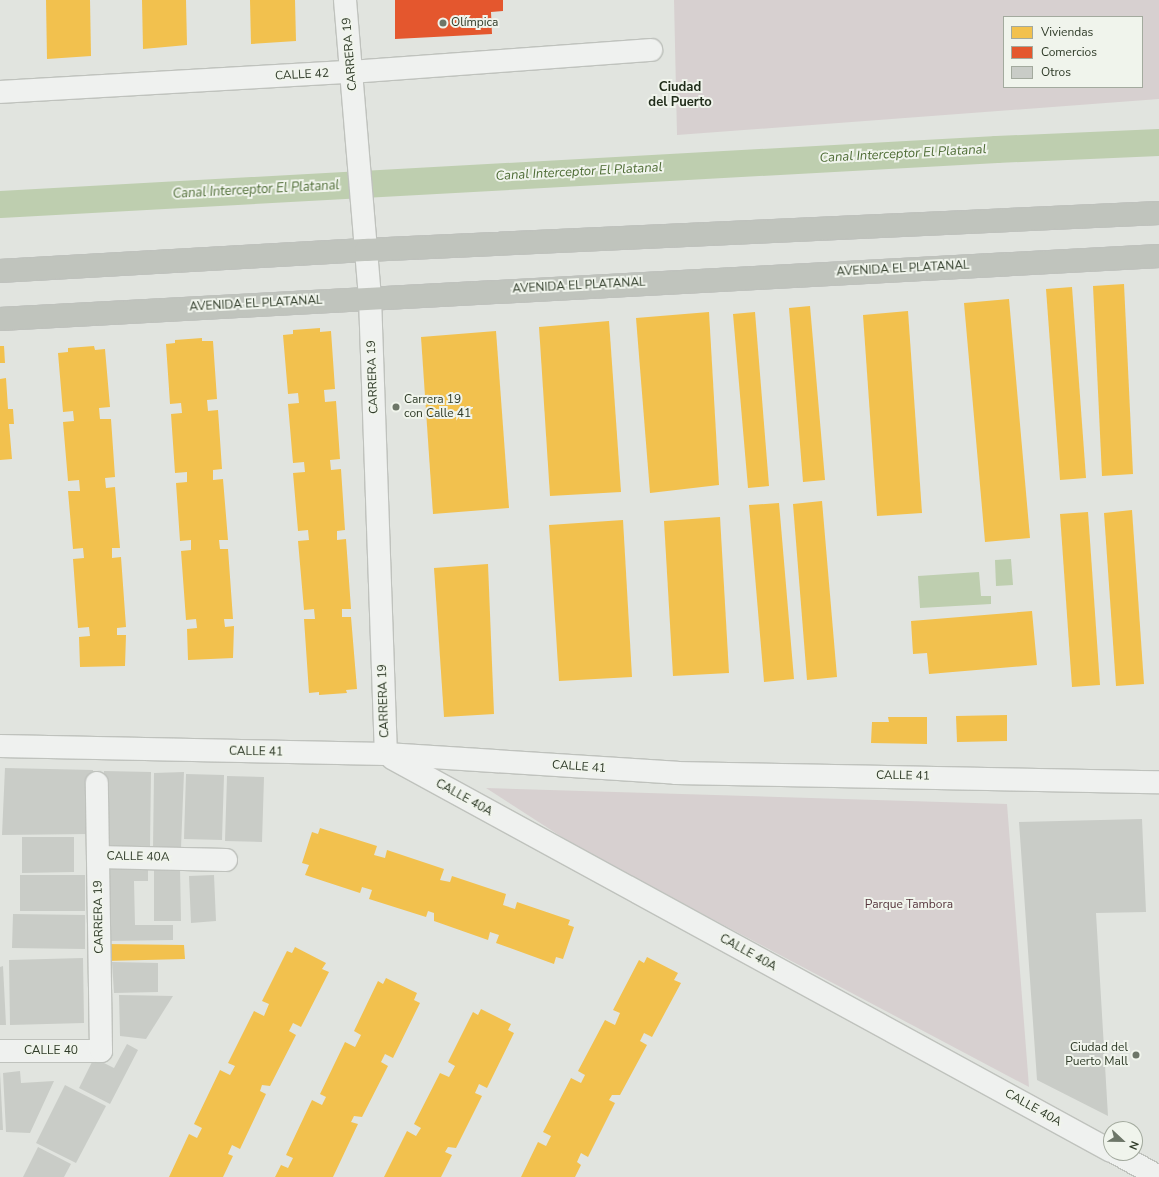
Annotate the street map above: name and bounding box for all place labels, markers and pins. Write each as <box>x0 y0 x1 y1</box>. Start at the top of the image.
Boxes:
place label: Olímpica <box>451 16 498 30</box>
marker: Olímpica <box>438 18 448 28</box>
place label: Carrera 19 con Calle 41 <box>404 393 471 421</box>
marker: Carrera 19 con Calle 41 <box>391 402 401 412</box>
place label: Ciudad del Puerto Mall <box>1065 1041 1128 1069</box>
marker: Ciudad del Puerto Mall <box>1131 1050 1141 1060</box>

